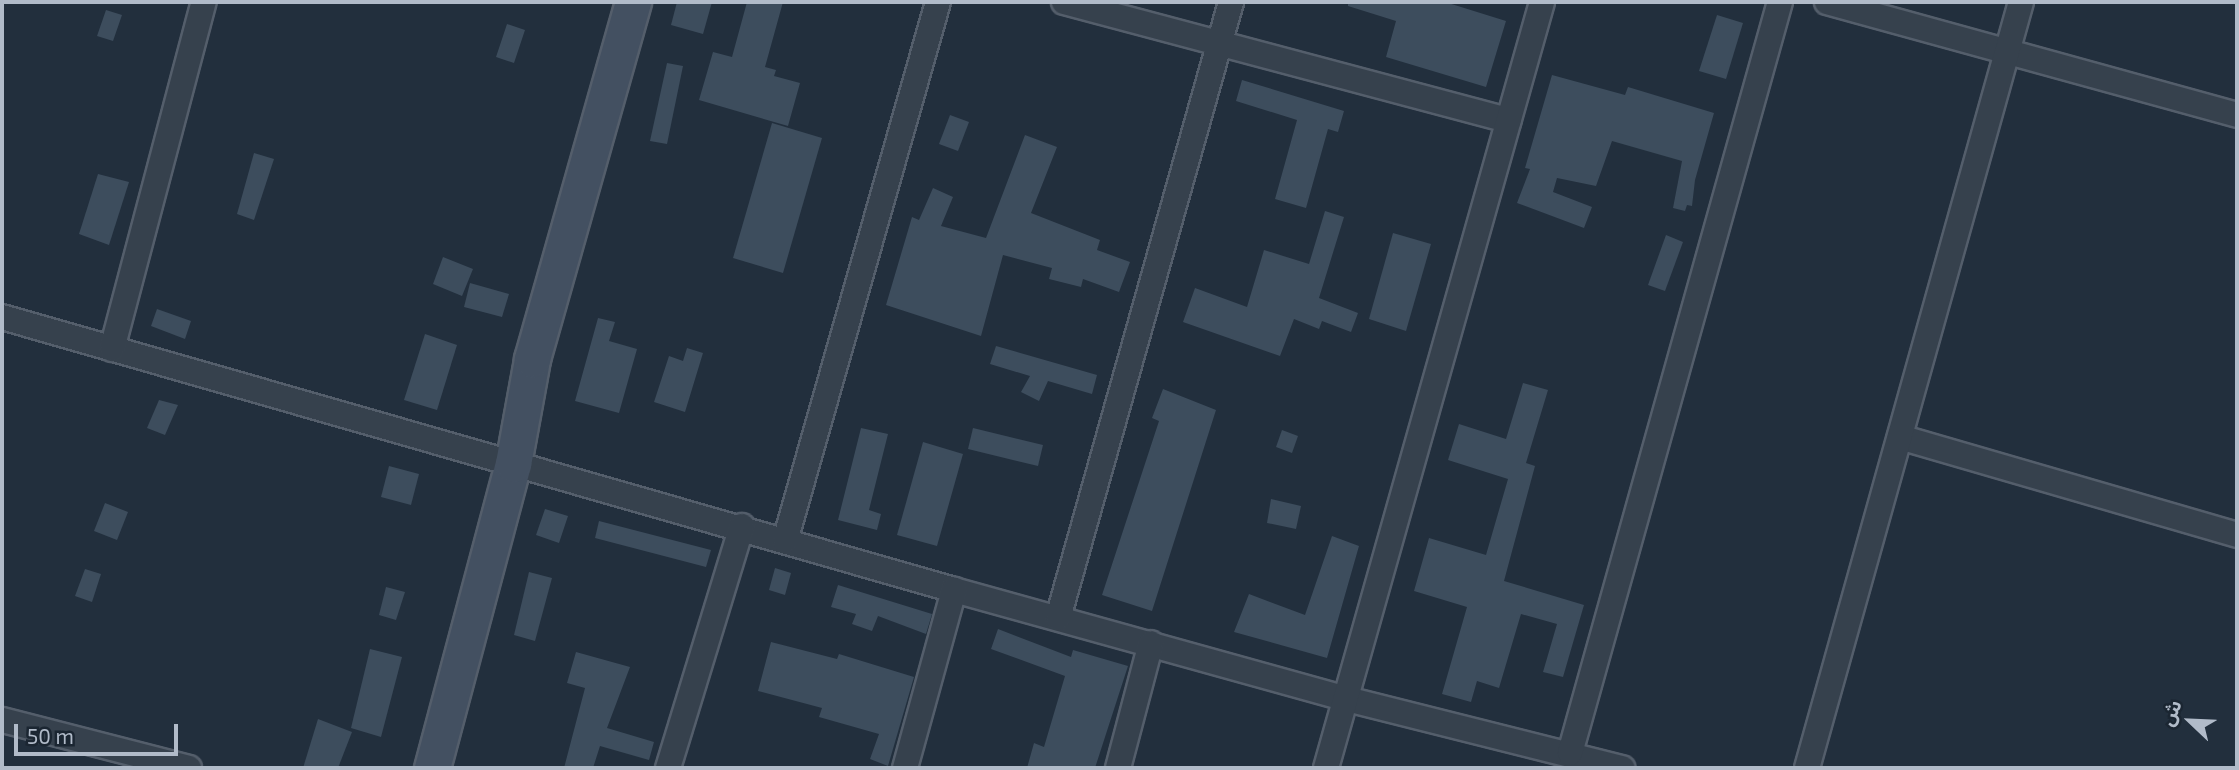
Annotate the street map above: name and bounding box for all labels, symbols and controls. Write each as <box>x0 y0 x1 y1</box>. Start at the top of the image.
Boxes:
north arrow <box>2155 686 2225 756</box>
text: ش <box>2155 696 2186 729</box>
scale bar <box>18 710 182 754</box>
text: 50 m <box>27 723 74 748</box>

